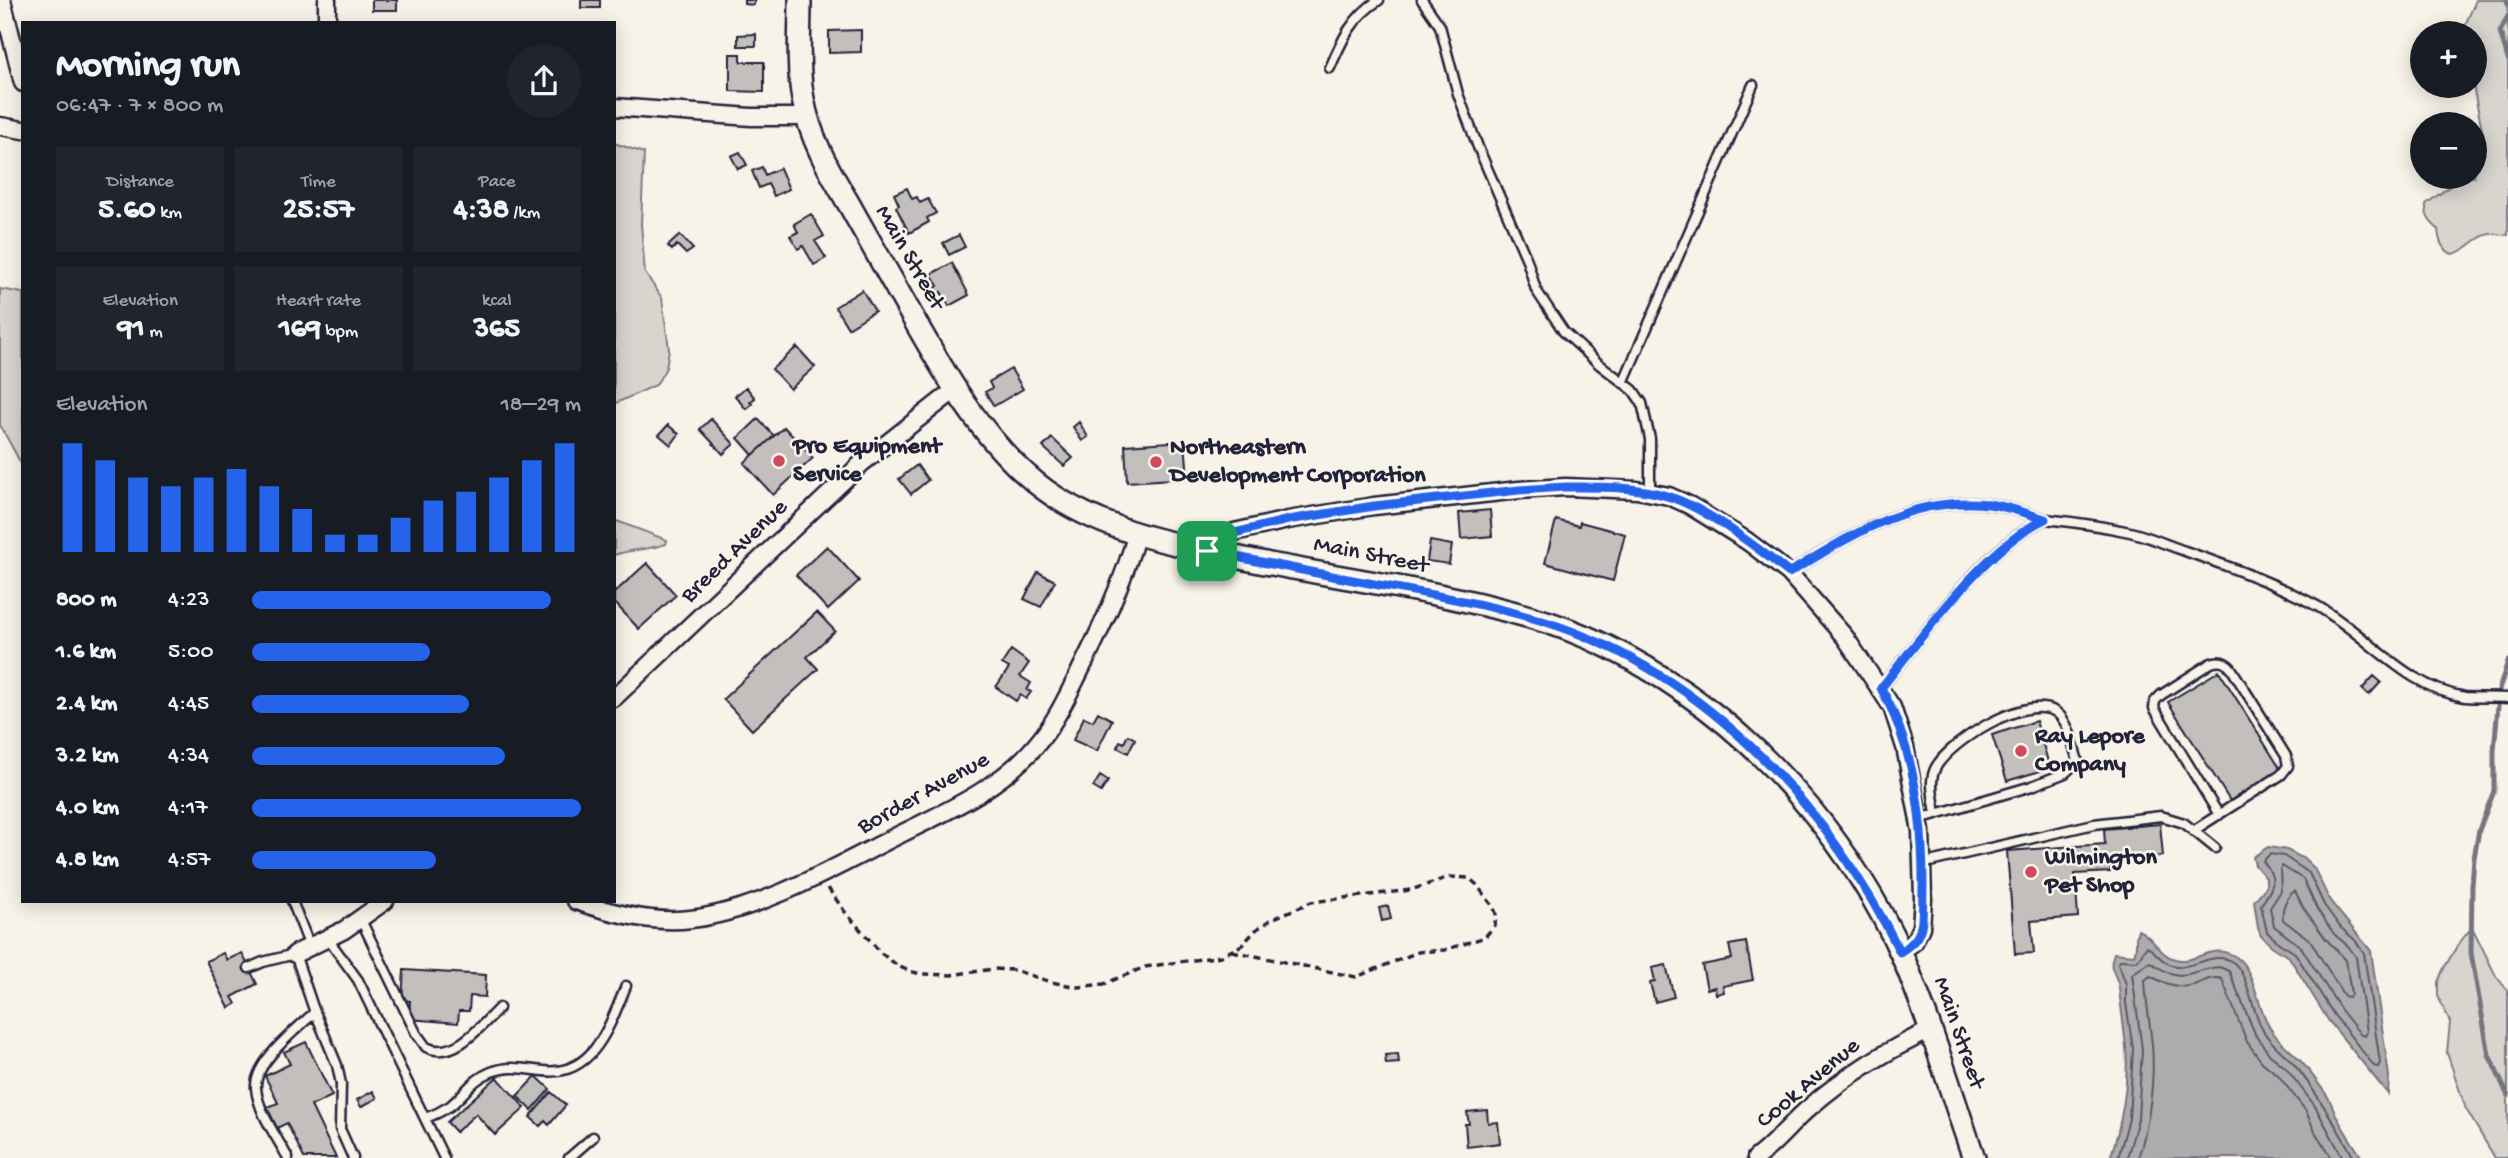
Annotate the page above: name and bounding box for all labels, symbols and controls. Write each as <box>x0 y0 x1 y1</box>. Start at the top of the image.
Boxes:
map controls <box>2410 21 2487 189</box>
button: + <box>2410 21 2487 98</box>
button: share <box>507 44 581 118</box>
text: Morning run <box>56 45 240 89</box>
text: 06:47 · 7 × 800 m <box>56 93 223 120</box>
button: − <box>2410 112 2487 189</box>
text: Distance <box>107 171 174 194</box>
text: Time <box>301 171 336 194</box>
text: Pace <box>478 171 515 194</box>
text: 5.60 <box>98 194 156 229</box>
text: 25:57 <box>283 194 354 229</box>
text: 4:38 <box>453 194 509 229</box>
street label: Main Street <box>867 200 952 317</box>
text: km <box>156 202 182 225</box>
text: /km <box>509 202 540 225</box>
text: Elevation <box>102 290 178 313</box>
text: Heart rate <box>276 290 361 313</box>
text: kcal <box>482 290 512 313</box>
text: 91 <box>118 313 145 348</box>
text: 169 <box>279 313 321 348</box>
text: 365 <box>474 313 520 348</box>
text: m <box>145 321 163 344</box>
text: bpm <box>321 321 358 344</box>
text: Elevation <box>56 392 147 419</box>
text: 18–29 m <box>500 392 581 419</box>
place label: Pro Equipment Service <box>791 433 943 490</box>
place label: Northeastern Development Corporation <box>1168 434 1426 491</box>
marker: Pro Equipment Service <box>771 453 787 469</box>
marker: Northeastern Development Corporation <box>1148 454 1164 470</box>
street label: Breed Avenue <box>675 493 795 611</box>
pin <box>1177 521 1237 581</box>
street label: Main Street <box>1311 531 1433 582</box>
icon: arrive <box>1188 532 1226 570</box>
text: 800 m <box>56 587 117 614</box>
text: 4:23 <box>168 587 209 614</box>
text: 1.6 km <box>56 639 116 666</box>
text: 5:00 <box>168 639 213 666</box>
text: 2.4 km <box>56 691 117 718</box>
text: 4:45 <box>168 691 209 718</box>
place label: Ray Lepore Company <box>2034 723 2146 780</box>
text: 3.2 km <box>56 743 118 770</box>
text: 4:34 <box>168 743 209 770</box>
marker: Ray Lepore Company <box>2013 743 2029 759</box>
street label: Border Avenue <box>852 746 995 843</box>
text: 4.0 km <box>56 795 119 822</box>
text: 4:17 <box>168 795 207 822</box>
place label: Wilmington Pet Shop <box>2043 844 2157 901</box>
text: 4.8 km <box>56 847 119 874</box>
text: 4:57 <box>168 847 210 874</box>
marker: Wilmington Pet Shop <box>2023 864 2039 880</box>
street label: Main Street <box>1925 973 1991 1095</box>
street label: Cook Avenue <box>1751 1032 1867 1136</box>

